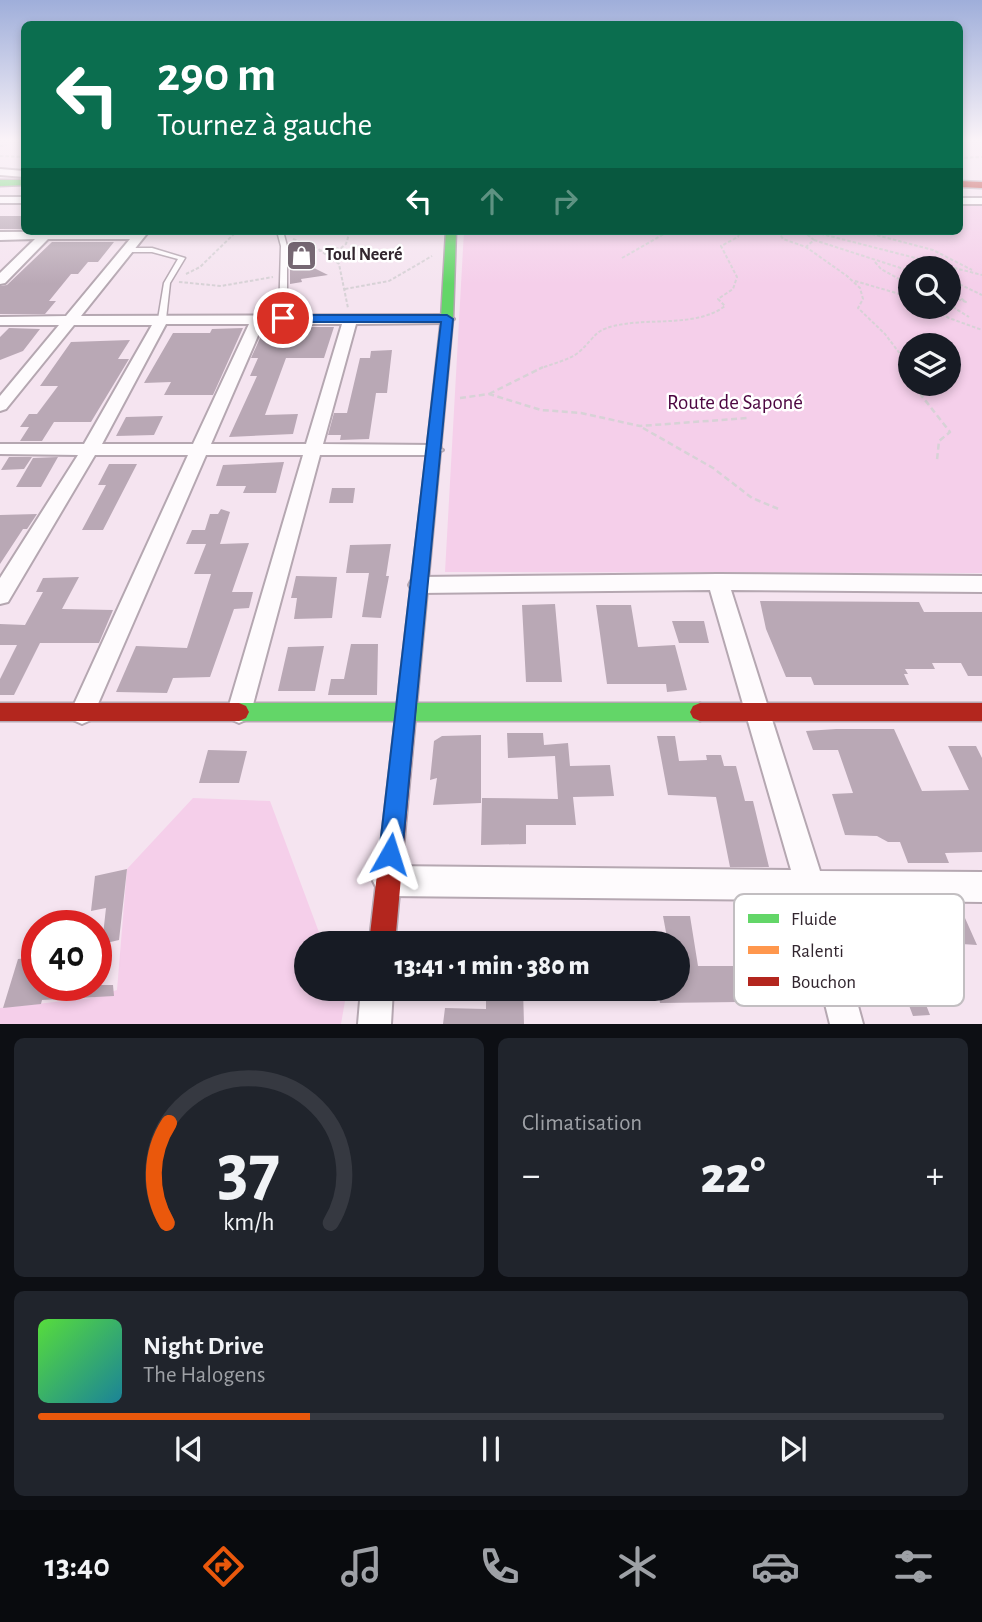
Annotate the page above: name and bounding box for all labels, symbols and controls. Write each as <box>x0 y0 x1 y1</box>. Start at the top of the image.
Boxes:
icon: left <box>42 49 133 140</box>
text: 290 m <box>157 51 276 100</box>
text: Tournez à gauche <box>157 109 372 141</box>
icon: left <box>400 182 438 220</box>
icon: ahead <box>473 182 511 220</box>
icon: right <box>546 182 584 220</box>
shop icon: Toul Neeré <box>285 238 319 272</box>
place label: Toul Neeré <box>325 246 403 264</box>
map controls <box>898 256 961 396</box>
button: search <box>898 256 961 319</box>
pin <box>253 288 313 348</box>
icon: arrive <box>264 299 302 337</box>
button: layers <box>898 333 961 396</box>
park label: Route de Saponé <box>667 392 803 413</box>
position arrow <box>353 817 427 891</box>
legend <box>734 894 964 1006</box>
speed limit sign: 40 <box>21 910 112 1001</box>
text: Fluide <box>791 910 837 929</box>
text: Ralenti <box>791 942 844 961</box>
text: 13:41 · 1 min · 380 m <box>395 953 589 979</box>
text: Bouchon <box>791 973 856 992</box>
text: Climatisation <box>522 1112 642 1135</box>
text: 37 <box>218 1136 280 1209</box>
text: 22° <box>700 1150 766 1202</box>
text: − <box>522 1157 540 1195</box>
text: + <box>926 1157 944 1195</box>
text: km/h <box>223 1210 275 1235</box>
text: Night Drive <box>143 1333 264 1359</box>
text: The Halogens <box>143 1364 265 1387</box>
icon: previous <box>170 1430 208 1468</box>
icon: pause <box>472 1430 510 1468</box>
icon: next <box>774 1430 812 1468</box>
icon: directions <box>199 1542 248 1591</box>
icon: music <box>337 1542 386 1591</box>
icon: phone <box>475 1542 524 1591</box>
icon: climate <box>613 1542 662 1591</box>
icon: car <box>751 1542 800 1591</box>
icon: filters <box>889 1542 938 1591</box>
text: 13:40 <box>44 1550 110 1582</box>

